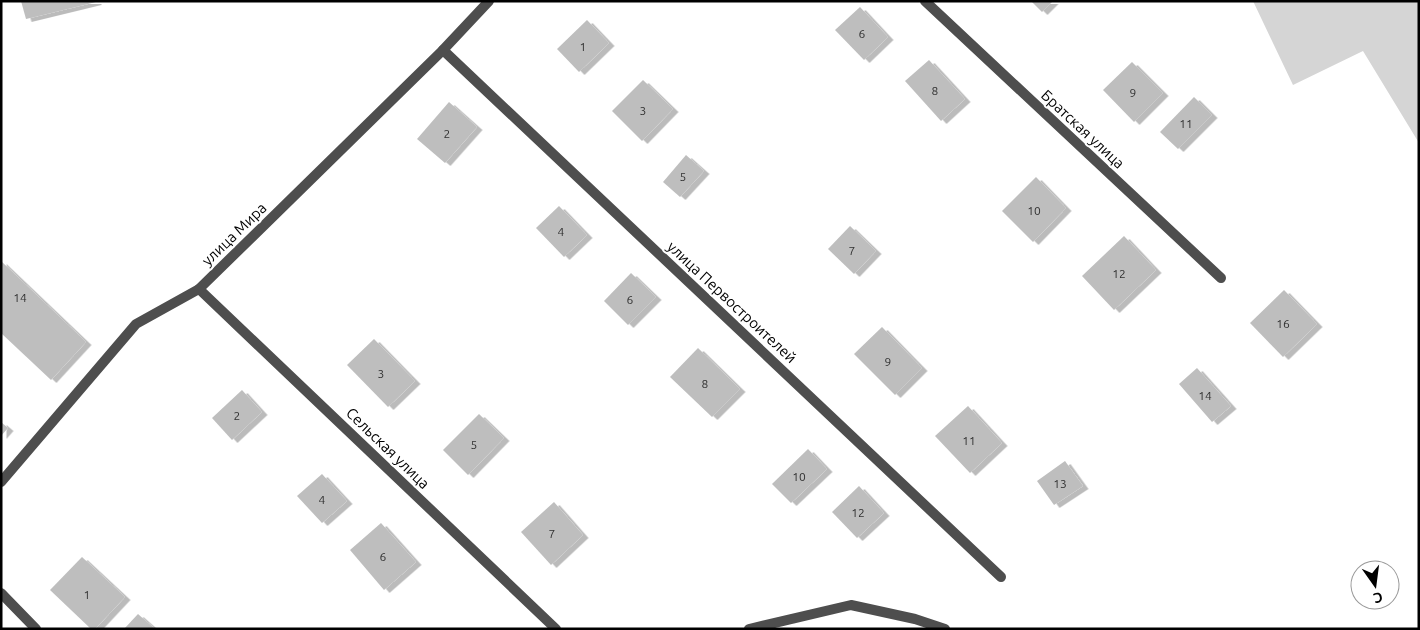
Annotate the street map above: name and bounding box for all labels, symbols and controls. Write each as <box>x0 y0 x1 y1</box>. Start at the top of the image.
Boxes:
house number: 6 <box>859 27 866 40</box>
house number: 1 <box>580 40 586 53</box>
house number: 8 <box>932 84 939 97</box>
street label: Братская улица <box>1038 86 1128 172</box>
house number: 9 <box>1130 86 1136 99</box>
house number: 3 <box>640 104 646 117</box>
house number: 11 <box>1179 117 1193 130</box>
house number: 2 <box>444 127 450 140</box>
house number: 5 <box>680 170 686 183</box>
street label: улица Мира <box>198 199 270 269</box>
house number: 10 <box>1027 204 1041 217</box>
house number: 4 <box>558 225 565 238</box>
street label: улица Первостроителей <box>664 238 800 366</box>
house number: 7 <box>849 244 855 257</box>
house number: 12 <box>1112 267 1126 280</box>
house number: 14 <box>13 291 27 304</box>
house number: 6 <box>627 293 634 306</box>
house number: 16 <box>1276 317 1290 330</box>
house number: 9 <box>885 355 891 368</box>
house number: 3 <box>378 367 384 380</box>
house number: 8 <box>702 377 709 390</box>
house number: 14 <box>1198 389 1212 402</box>
street label: Сельская улица <box>343 404 433 492</box>
house number: 2 <box>234 409 240 422</box>
house number: 11 <box>962 434 976 447</box>
house number: 5 <box>471 438 477 451</box>
house number: 10 <box>792 470 806 483</box>
house number: 13 <box>1053 477 1067 490</box>
house number: 4 <box>319 493 326 506</box>
house number: 12 <box>851 506 865 519</box>
house number: 7 <box>549 527 555 540</box>
house number: 6 <box>380 550 387 563</box>
north arrow <box>1350 560 1400 610</box>
house number: 1 <box>84 588 90 601</box>
text: С <box>1372 589 1384 606</box>

